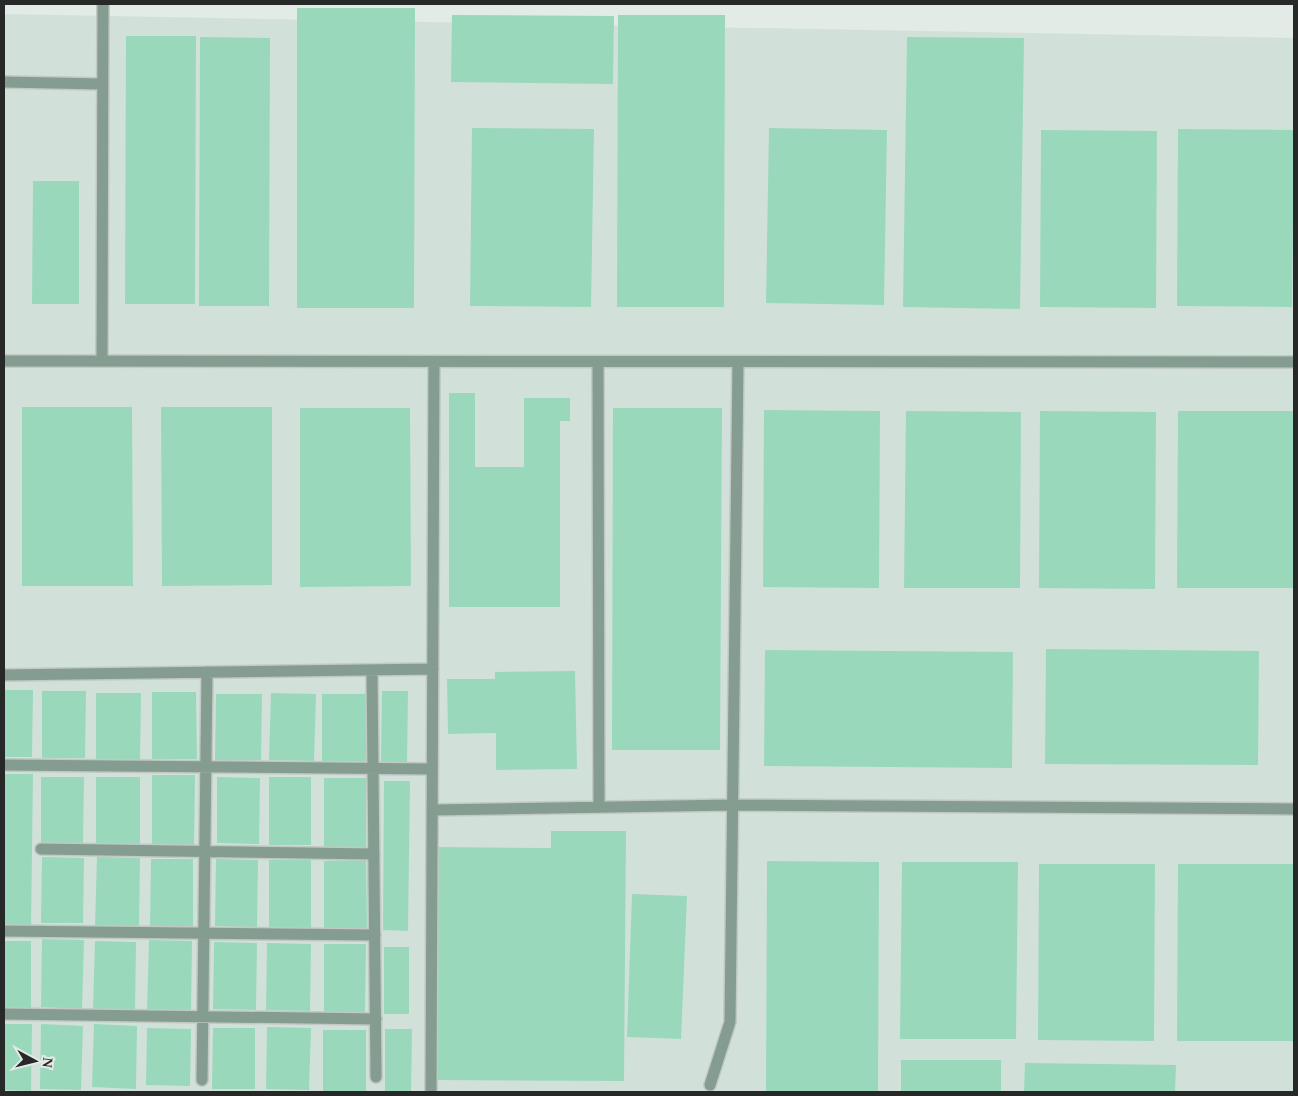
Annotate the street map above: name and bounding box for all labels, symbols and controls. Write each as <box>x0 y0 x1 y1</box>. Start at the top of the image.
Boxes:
north arrow <box>10 1036 60 1086</box>
text: N <box>39 1057 55 1068</box>

